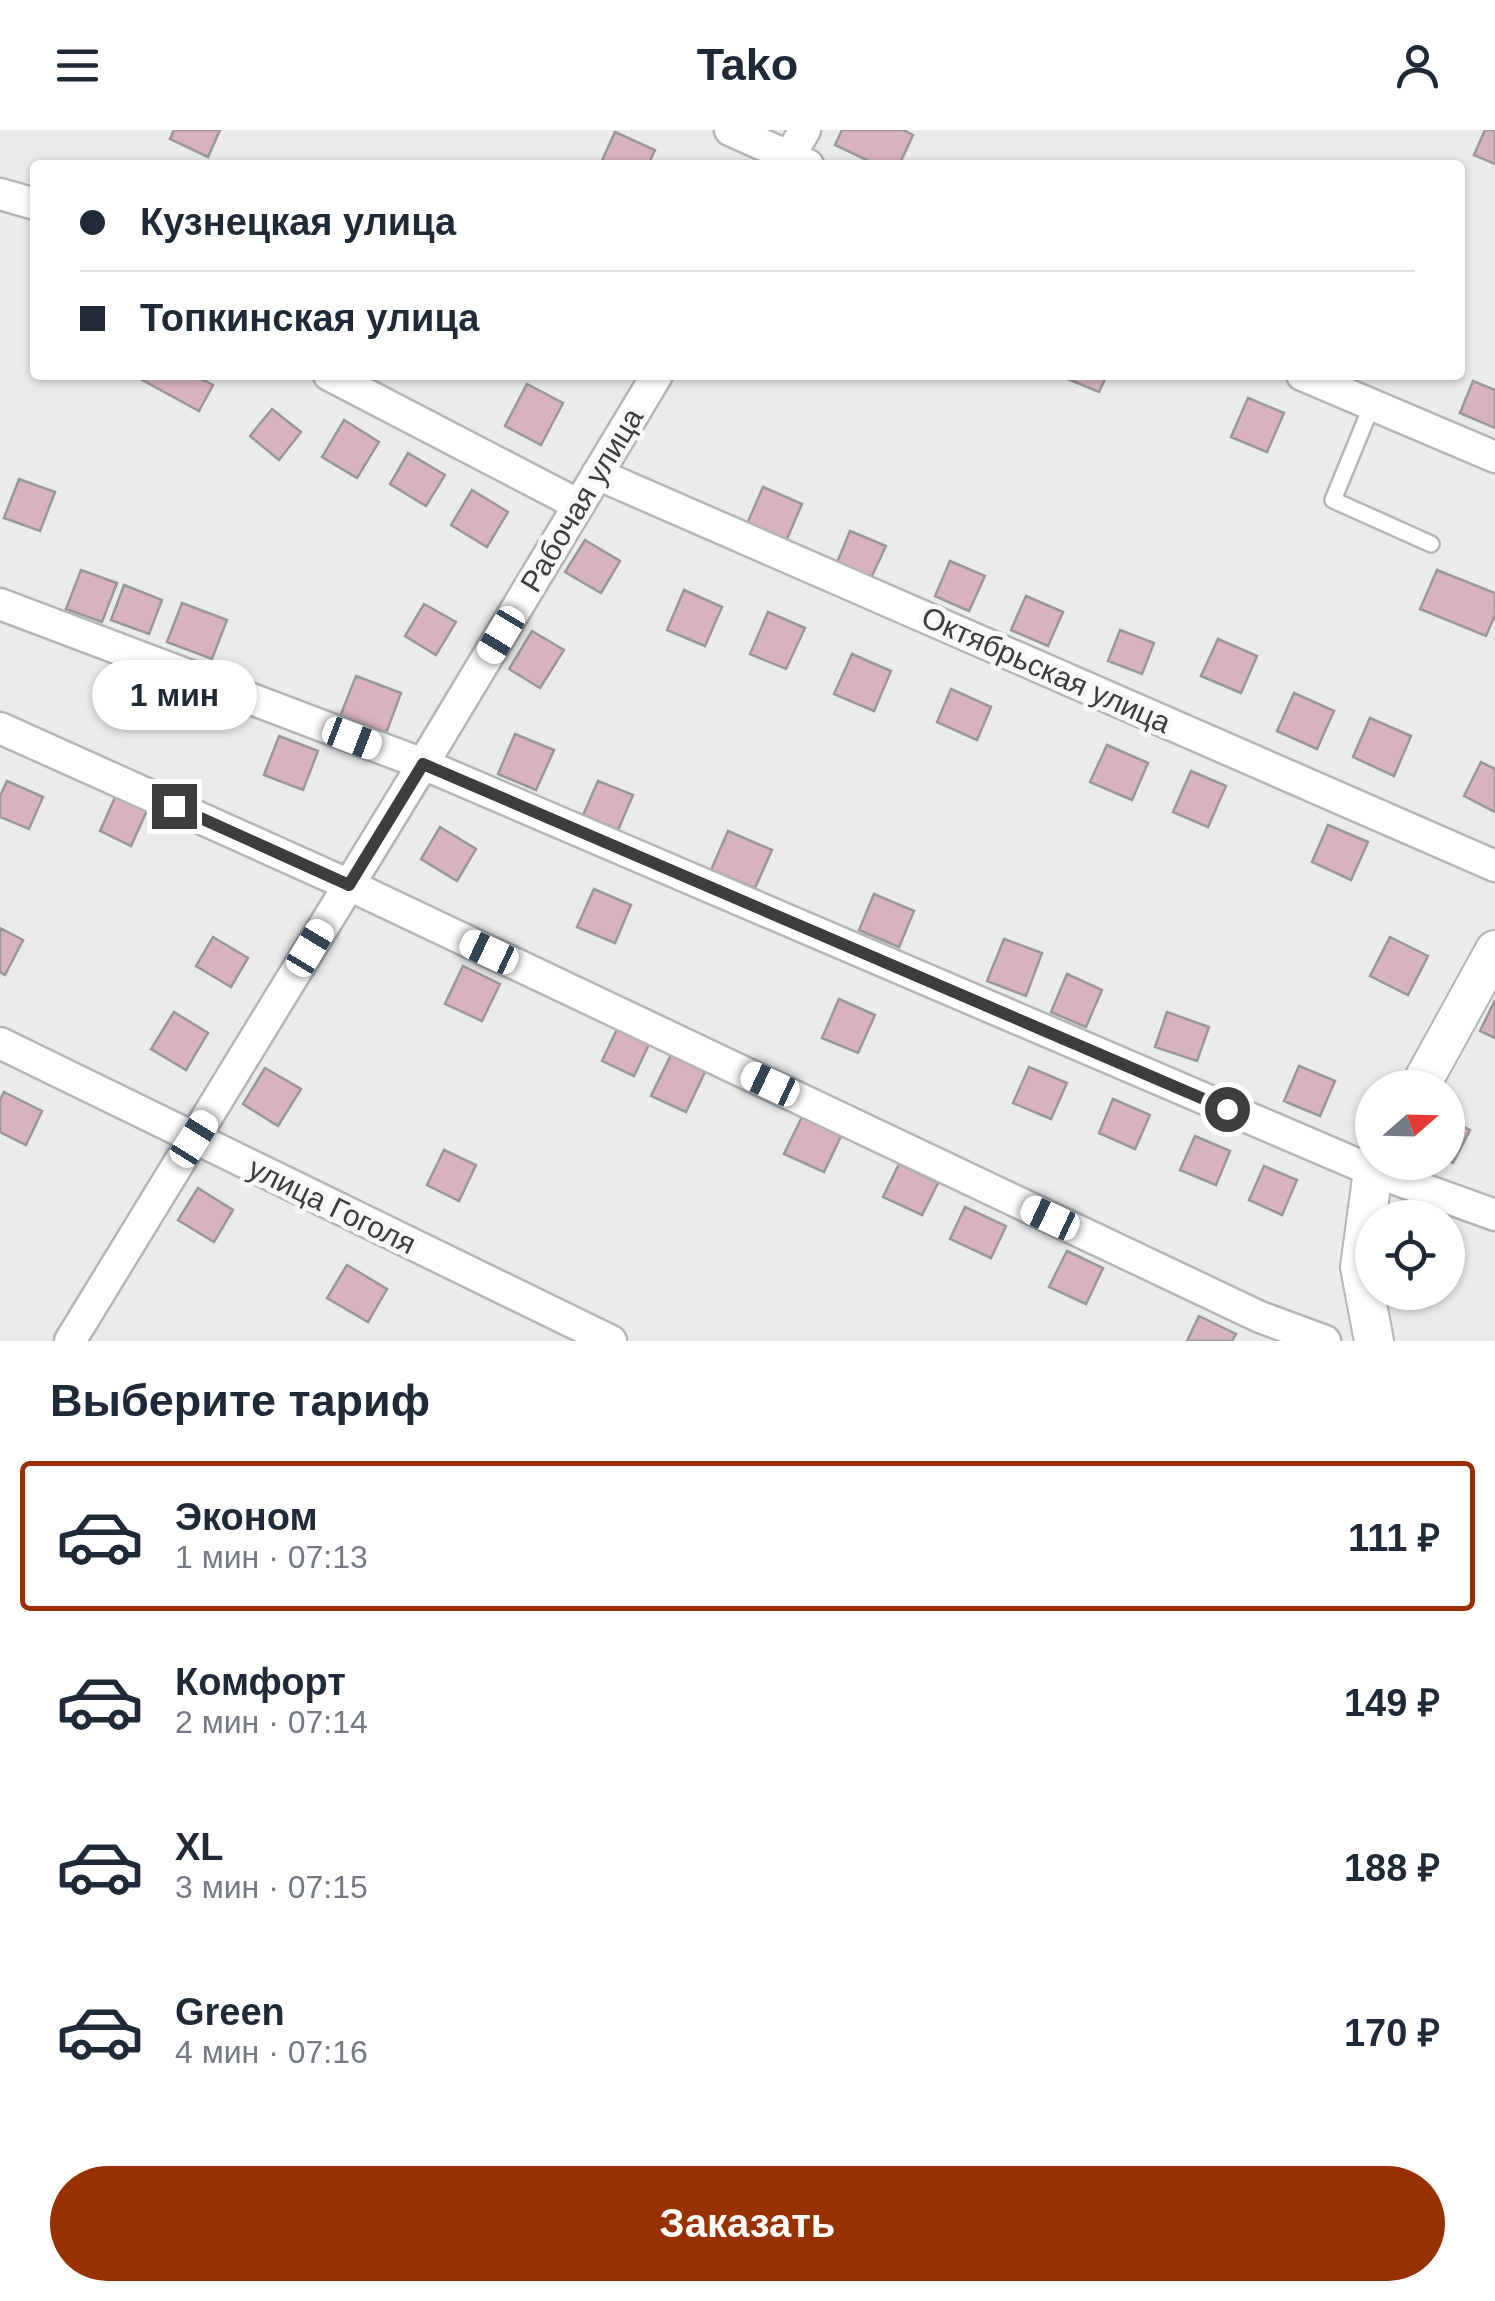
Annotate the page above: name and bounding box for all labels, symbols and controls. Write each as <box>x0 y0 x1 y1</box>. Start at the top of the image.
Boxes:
icon: menu <box>50 38 105 93</box>
icon: person <box>1390 38 1445 93</box>
text: Tako <box>697 39 798 90</box>
text: Кузнецкая улица <box>140 201 456 243</box>
text: Топкинская улица <box>140 297 479 339</box>
street label: Рабочая улица <box>514 402 650 598</box>
street label: Октябрьская улица <box>917 600 1176 739</box>
car <box>473 602 529 668</box>
callout: 1 мин <box>91 661 256 731</box>
text: 1 мин <box>130 677 219 713</box>
car <box>319 713 385 763</box>
route end <box>152 784 197 829</box>
car <box>282 915 338 981</box>
car <box>455 926 523 978</box>
car <box>736 1058 804 1110</box>
north arrow <box>1355 1070 1465 1180</box>
map controls <box>1355 1070 1465 1310</box>
route start <box>1205 1087 1250 1132</box>
car <box>165 1106 223 1172</box>
street label: улица Гоголя <box>243 1151 421 1260</box>
car <box>1016 1192 1084 1244</box>
button: locate <box>1355 1200 1465 1310</box>
text: Выберите тариф <box>50 1375 430 1426</box>
icon: car <box>55 1491 145 1581</box>
text: Эконом <box>175 1496 318 1538</box>
text: 111 ₽ <box>1348 1517 1440 1559</box>
text: 1 мин · 07:13 <box>175 1539 368 1575</box>
icon: car <box>55 1656 145 1746</box>
text: Комфорт <box>175 1661 346 1703</box>
text: 149 ₽ <box>1344 1682 1440 1724</box>
text: 2 мин · 07:14 <box>175 1704 368 1740</box>
icon: car <box>55 1821 145 1911</box>
text: XL <box>175 1826 224 1868</box>
text: 188 ₽ <box>1344 1847 1440 1889</box>
text: 3 мин · 07:15 <box>175 1869 368 1905</box>
icon: car <box>55 1986 145 2076</box>
text: Green <box>175 1991 285 2033</box>
text: 170 ₽ <box>1344 2012 1440 2054</box>
text: 4 мин · 07:16 <box>175 2034 368 2070</box>
button: Заказать <box>50 2166 1445 2281</box>

